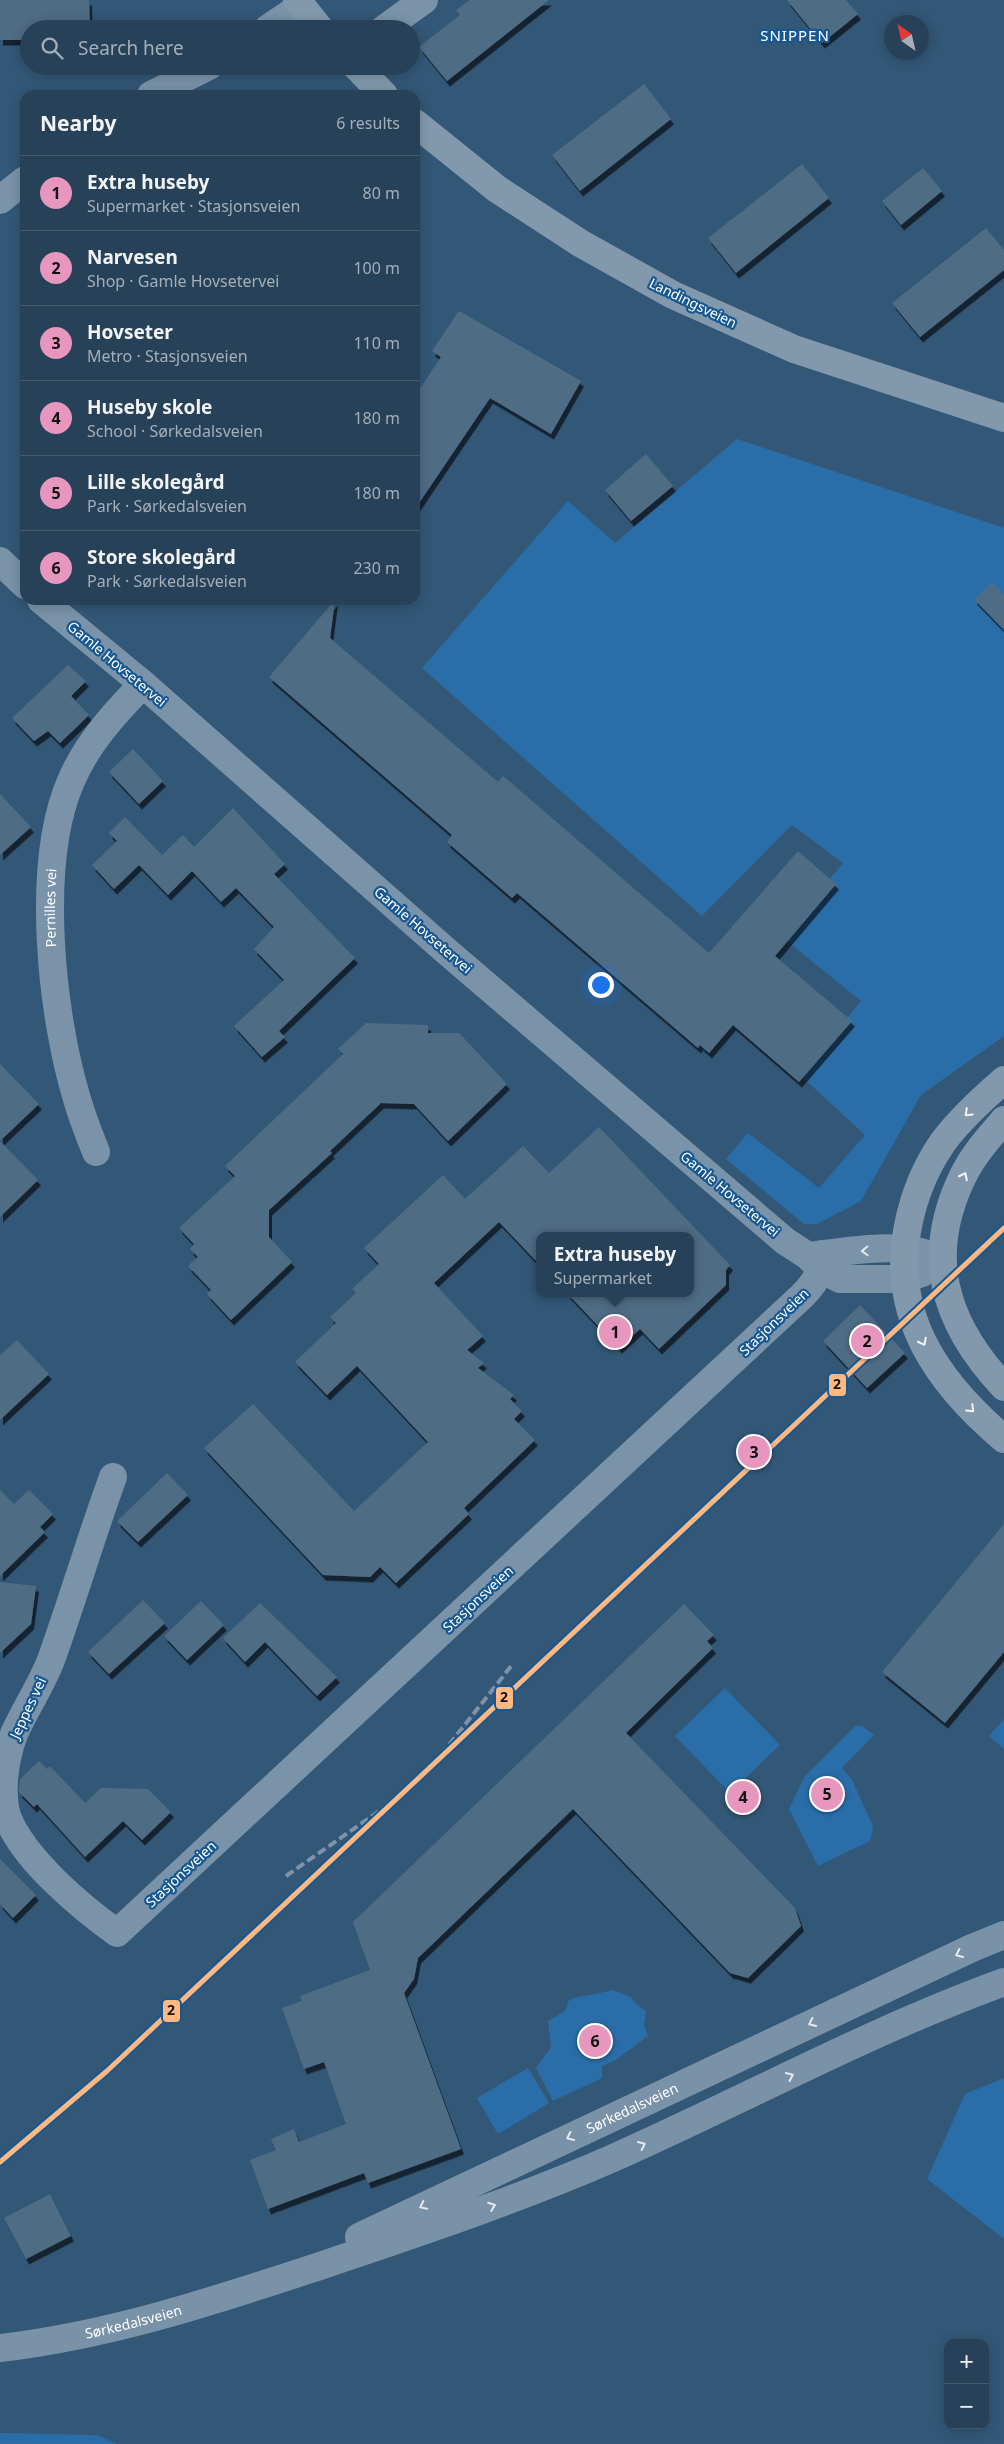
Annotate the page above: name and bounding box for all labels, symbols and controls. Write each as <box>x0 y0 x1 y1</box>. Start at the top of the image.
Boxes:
north arrow <box>884 15 929 60</box>
search box <box>20 20 420 75</box>
district label: SNIPPEN <box>760 25 830 45</box>
icon: search <box>38 34 66 62</box>
text: Search here <box>78 35 184 61</box>
text: Nearby <box>40 109 116 137</box>
text: 6 results <box>336 112 400 134</box>
text: Extra huseby <box>87 169 209 195</box>
text: 1 <box>51 182 61 204</box>
text: 80 m <box>363 182 400 204</box>
text: Supermarket · Stasjonsveien <box>87 195 300 217</box>
text: Narvesen <box>87 244 178 270</box>
text: 2 <box>51 257 61 279</box>
text: 100 m <box>353 257 400 279</box>
text: Shop · Gamle Hovsetervei <box>87 270 279 292</box>
street label: Landingsveien <box>646 273 740 332</box>
text: Hovseter <box>87 319 173 345</box>
text: 3 <box>51 332 61 354</box>
text: 110 m <box>353 332 400 354</box>
text: Metro · Stasjonsveien <box>87 345 248 367</box>
text: Huseby skole <box>87 394 212 420</box>
text: 4 <box>51 407 61 429</box>
text: 180 m <box>353 407 400 429</box>
text: School · Sørkedalsveien <box>87 420 263 442</box>
text: Lille skolegård <box>87 469 225 495</box>
text: 5 <box>51 482 61 504</box>
text: 180 m <box>353 482 400 504</box>
text: Park · Sørkedalsveien <box>87 495 247 517</box>
text: Store skolegård <box>87 544 236 570</box>
text: 6 <box>51 557 61 579</box>
text: 230 m <box>353 557 400 579</box>
text: Park · Sørkedalsveien <box>87 570 247 592</box>
street label: Gamle Hovsetervei <box>64 617 171 711</box>
street label: Pernilles vei <box>40 868 61 948</box>
street label: Gamle Hovsetervei <box>370 882 476 977</box>
your location <box>588 972 614 998</box>
one-way arrow <box>965 1107 974 1116</box>
street label: Gamle Hovsetervei <box>677 1147 784 1241</box>
one-way arrow <box>958 1172 968 1181</box>
popup <box>536 1232 694 1297</box>
text: Extra huseby <box>554 1241 676 1267</box>
one-way arrow <box>861 1245 869 1256</box>
text: Supermarket <box>554 1267 652 1289</box>
street label: Stasjonsveien <box>735 1284 813 1360</box>
pin: 1 <box>599 1313 631 1351</box>
pin: 2 <box>851 1322 883 1360</box>
one-way arrow <box>917 1337 927 1346</box>
line badge: 2 <box>828 1373 847 1397</box>
text: 2 <box>833 1374 841 1393</box>
one-way arrow <box>965 1403 974 1412</box>
pin: 3 <box>738 1433 770 1471</box>
street label: Stasjonsveien <box>438 1561 517 1636</box>
street label: Jeppes vei <box>4 1674 50 1743</box>
line badge: 2 <box>495 1686 514 1710</box>
text: 2 <box>500 1687 508 1706</box>
pin: 5 <box>811 1775 843 1813</box>
pin: 4 <box>727 1778 759 1816</box>
street label: Stasjonsveien <box>141 1836 220 1911</box>
one-way arrow <box>955 1948 964 1958</box>
line badge: 2 <box>162 1999 181 2023</box>
text: 2 <box>167 2000 175 2019</box>
one-way arrow <box>808 2017 817 2028</box>
pin: 6 <box>579 2022 611 2060</box>
one-way arrow <box>785 2072 794 2082</box>
street label: Sørkedalsveien <box>583 2078 681 2138</box>
one-way arrow <box>566 2131 575 2141</box>
one-way arrow <box>637 2140 646 2151</box>
one-way arrow <box>419 2200 428 2210</box>
one-way arrow <box>487 2202 496 2212</box>
street label: Sørkedalsveien <box>83 2300 184 2343</box>
map controls <box>944 2339 989 2429</box>
button: + <box>944 2339 989 2384</box>
button: − <box>944 2384 989 2429</box>

